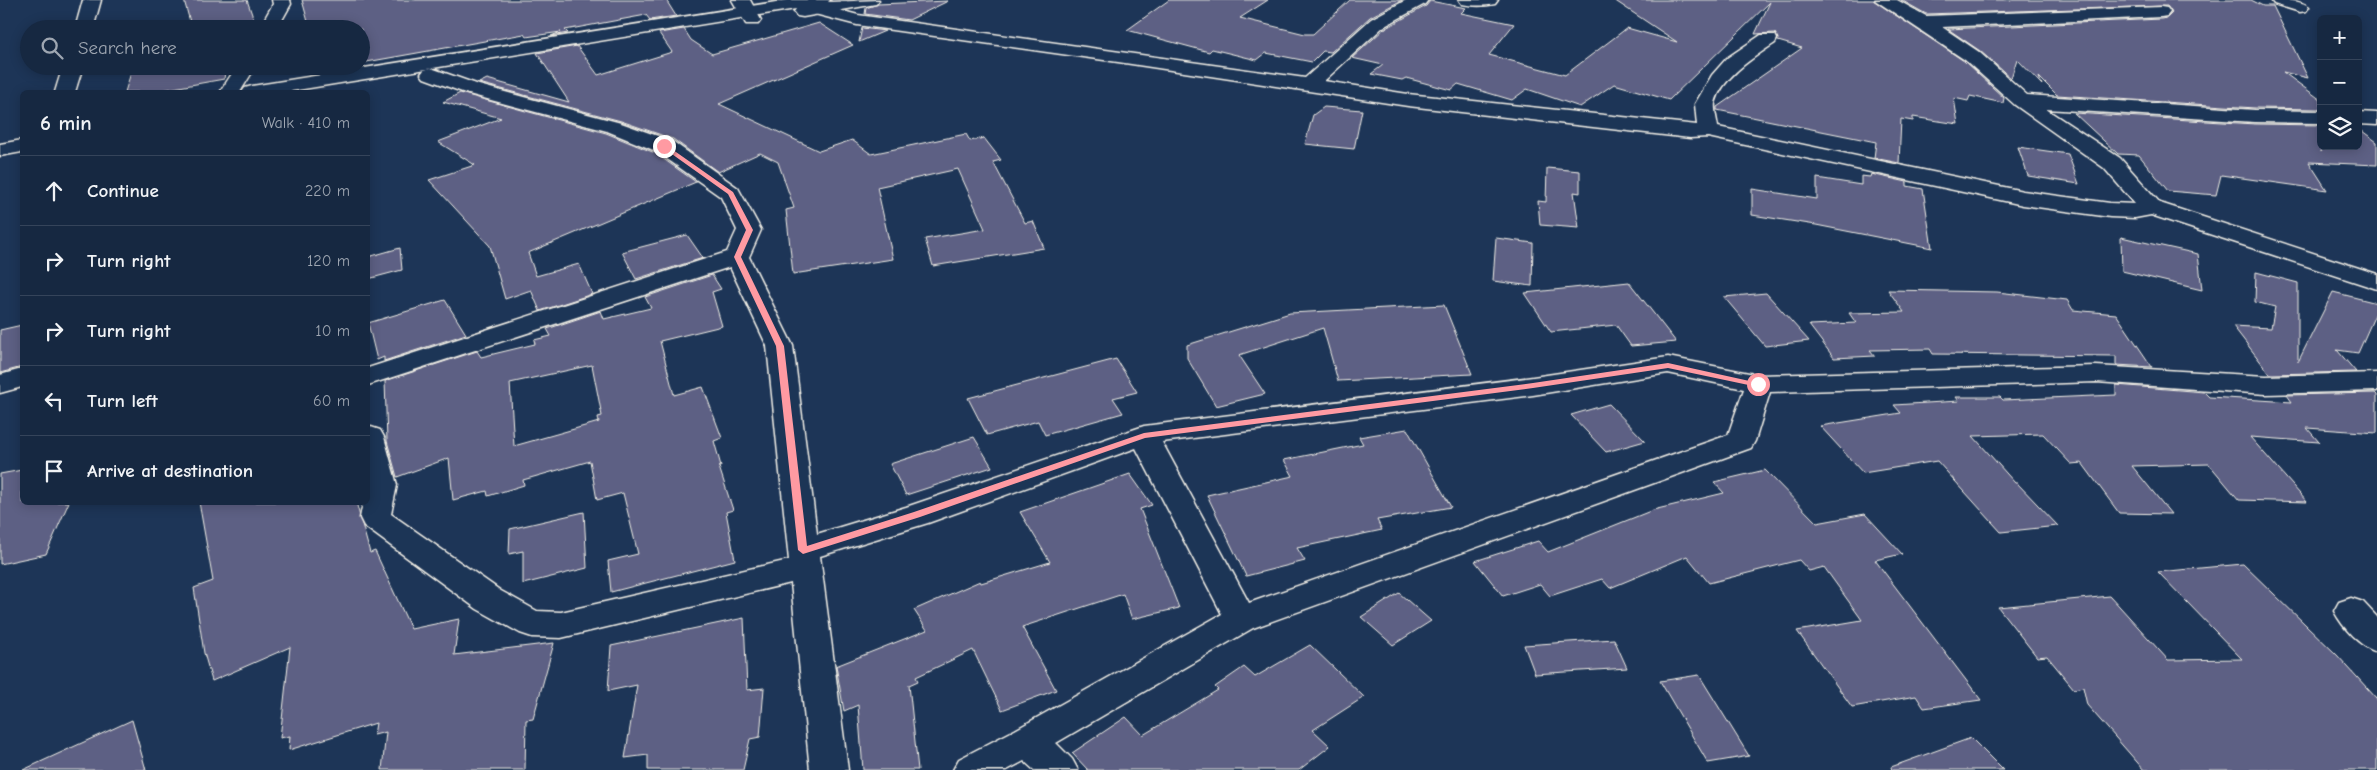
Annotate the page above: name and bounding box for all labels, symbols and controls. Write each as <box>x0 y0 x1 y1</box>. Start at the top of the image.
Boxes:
map controls <box>2317 15 2362 150</box>
button: + <box>2317 15 2362 60</box>
search box <box>20 20 370 75</box>
icon: search <box>38 34 66 62</box>
text: Search here <box>78 37 177 59</box>
button: − <box>2317 60 2362 105</box>
button: layers <box>2317 105 2362 150</box>
text: 6 min <box>40 111 92 135</box>
text: Walk · 410 m <box>262 114 350 132</box>
route end <box>653 135 676 158</box>
icon: ahead <box>40 177 68 205</box>
text: Continue <box>87 180 159 202</box>
text: 220 m <box>305 182 350 200</box>
icon: right <box>40 247 68 275</box>
text: Turn right <box>87 250 171 272</box>
text: 120 m <box>307 252 350 270</box>
icon: right <box>40 317 68 345</box>
text: Turn right <box>87 320 171 342</box>
text: 10 m <box>315 322 350 340</box>
route start <box>1747 373 1770 396</box>
icon: left <box>40 387 68 415</box>
text: Turn left <box>87 390 158 412</box>
text: 60 m <box>313 392 350 410</box>
icon: arrive <box>40 457 68 485</box>
text: Arrive at destination <box>87 460 253 482</box>

